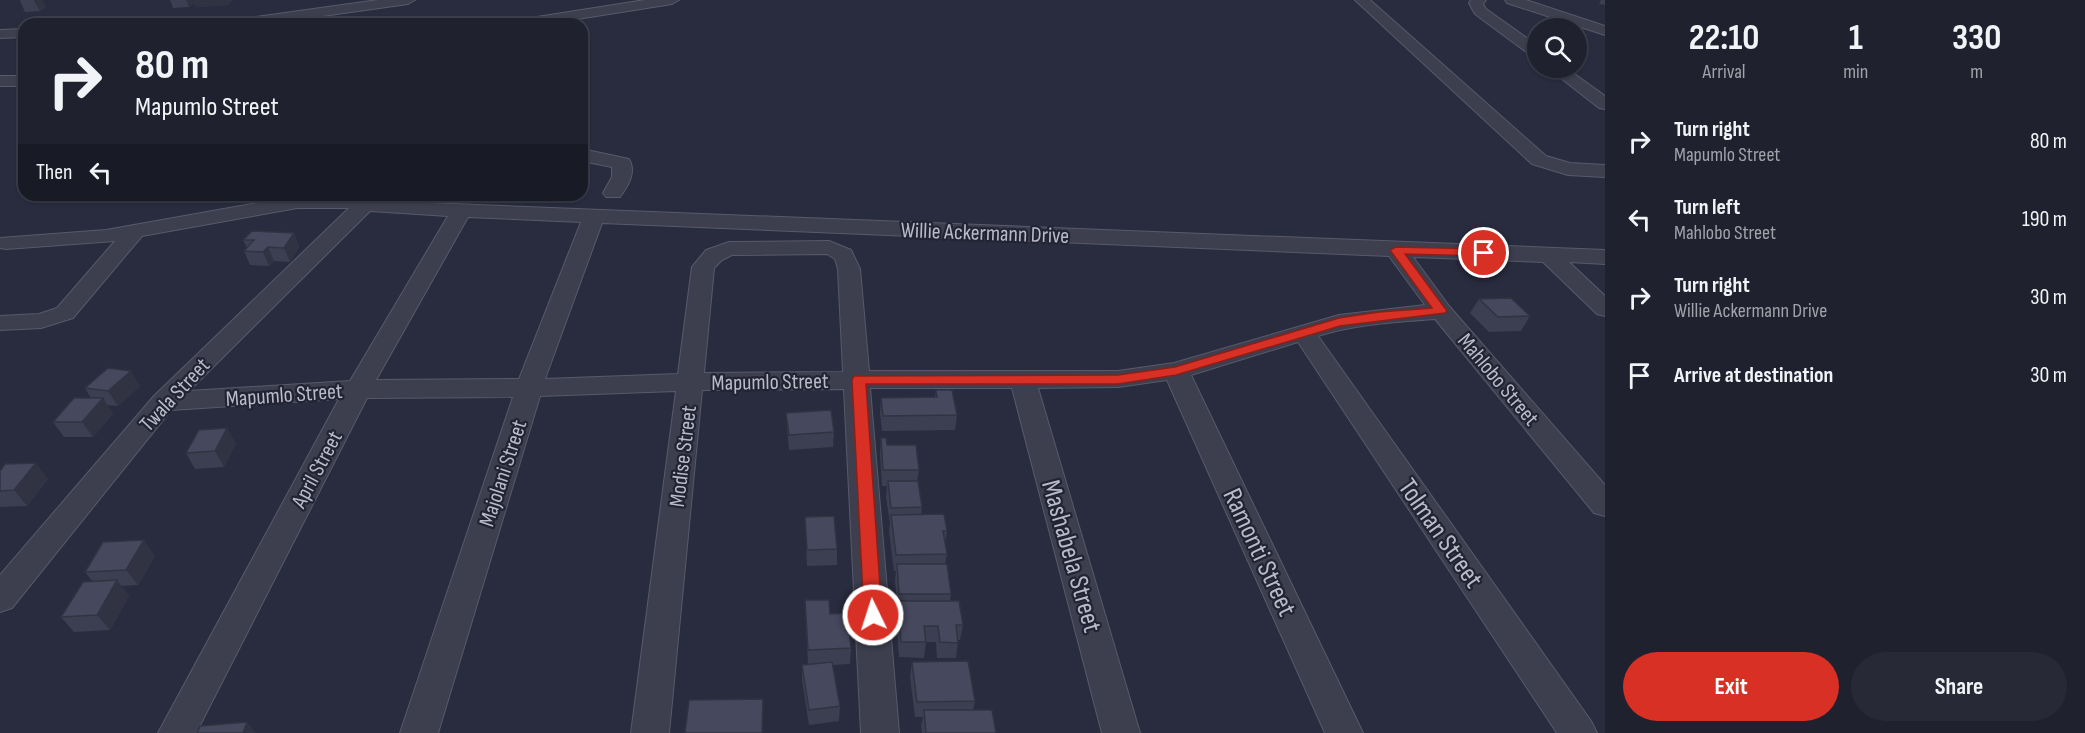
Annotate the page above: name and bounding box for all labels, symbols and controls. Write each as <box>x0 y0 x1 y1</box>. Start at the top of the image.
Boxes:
text: 22:10 <box>1689 17 1759 60</box>
text: 1 <box>1849 17 1863 60</box>
text: 330 <box>1952 17 2001 60</box>
map controls <box>1527 18 1587 78</box>
button: search <box>1527 18 1587 78</box>
text: 80 m <box>135 40 209 91</box>
icon: right <box>36 42 114 120</box>
text: Arrival <box>1703 60 1746 84</box>
text: min <box>1843 60 1868 84</box>
text: m <box>1970 60 1983 84</box>
text: Mapumlo Street <box>135 91 279 123</box>
text: Turn right <box>1674 116 1750 143</box>
icon: right <box>1623 125 1656 158</box>
text: 80 m <box>2030 128 2067 155</box>
text: Mapumlo Street <box>1674 143 1780 167</box>
icon: left <box>84 156 117 189</box>
text: Then <box>36 159 72 186</box>
text: Turn left <box>1674 194 1740 221</box>
icon: left <box>1623 203 1656 236</box>
text: 190 m <box>2022 206 2067 233</box>
street label: Willie Ackermann Drive <box>900 217 1070 250</box>
text: Mahlobo Street <box>1674 221 1776 245</box>
pin <box>1458 227 1509 278</box>
icon: arrive <box>1467 236 1500 269</box>
text: Turn right <box>1674 272 1750 299</box>
icon: right <box>1623 281 1656 314</box>
text: 30 m <box>2030 284 2067 311</box>
text: Willie Ackermann Drive <box>1674 299 1827 323</box>
street label: Mahlobo Street <box>1451 328 1544 432</box>
street label: Twala Street <box>134 352 216 437</box>
icon: arrive <box>1623 359 1656 392</box>
text: Arrive at destination <box>1674 362 1833 389</box>
text: 30 m <box>2030 362 2067 389</box>
street label: Mapumlo Street <box>711 368 829 397</box>
street label: Mapumlo Street <box>225 378 344 413</box>
street label: Modise Street <box>664 404 703 509</box>
street label: Majolani Street <box>473 416 533 530</box>
street label: April Street <box>285 426 349 514</box>
street label: Tolman Street <box>1391 473 1489 594</box>
street label: Mashabela Street <box>1034 476 1108 636</box>
street label: Ramonti Street <box>1216 483 1303 621</box>
position arrow <box>841 583 905 647</box>
button: Exit <box>1623 652 1839 721</box>
button: Share <box>1851 652 2067 721</box>

